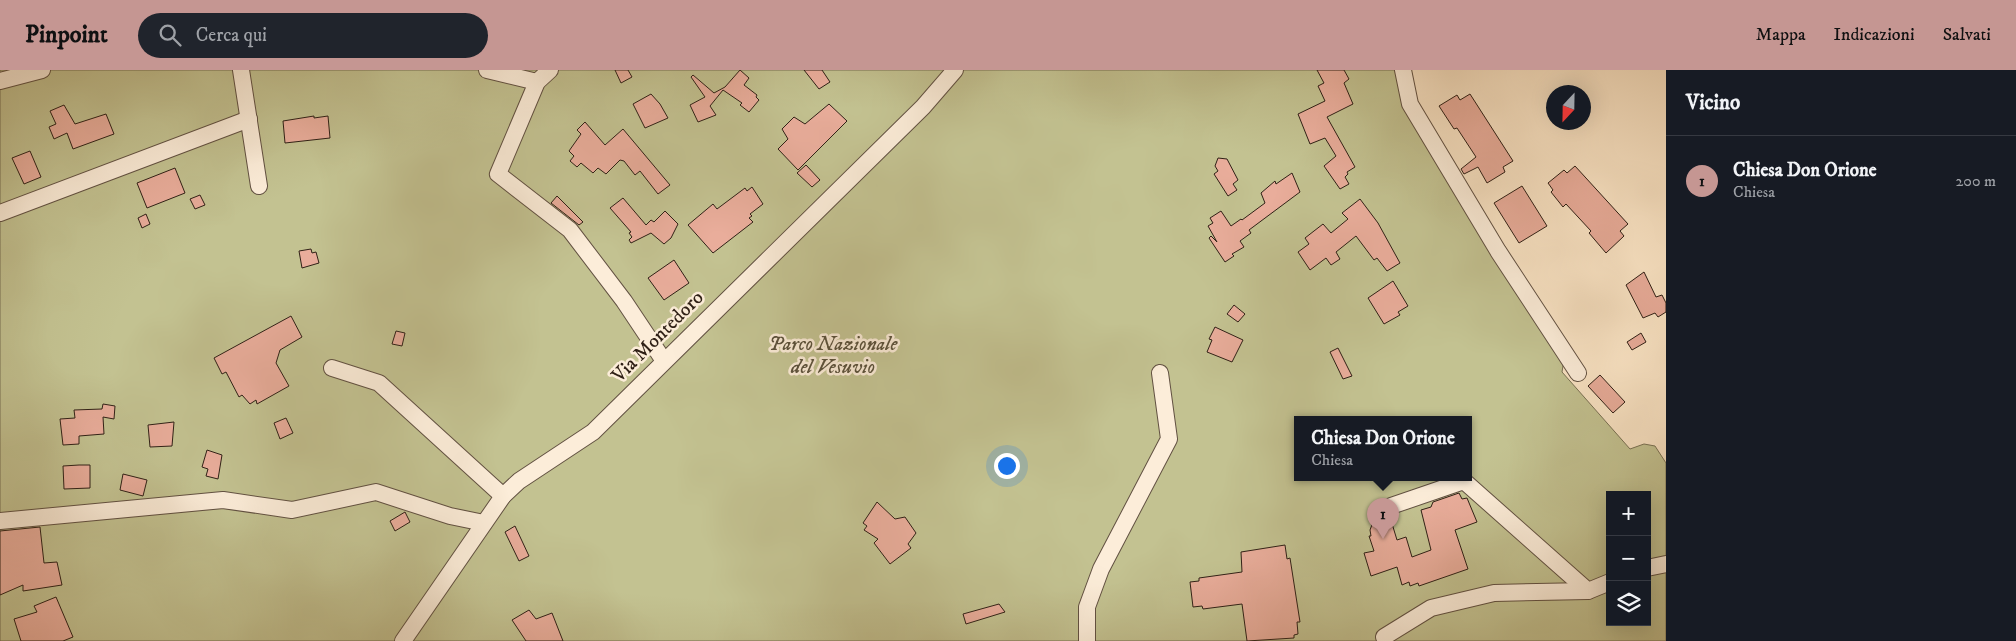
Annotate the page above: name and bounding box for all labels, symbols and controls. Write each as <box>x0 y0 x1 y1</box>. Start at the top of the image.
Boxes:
search box <box>138 13 488 58</box>
text: Pinpoint <box>25 20 108 50</box>
icon: search <box>156 21 184 49</box>
text: Cerca qui <box>196 24 267 47</box>
text: Mappa <box>1756 24 1806 46</box>
text: Indicazioni <box>1834 24 1915 46</box>
text: Salvati <box>1943 24 1991 46</box>
north arrow <box>1546 85 1591 130</box>
text: Vicino <box>1686 90 1740 116</box>
text: Chiesa Don Orione <box>1733 159 1877 182</box>
text: 1 <box>1699 171 1705 191</box>
text: 200 m <box>1955 171 1996 191</box>
text: Chiesa <box>1733 182 1775 202</box>
street label: Via Montedoro <box>606 286 709 389</box>
park label: Parco Nazionale del Vesuvio <box>769 332 898 380</box>
popup <box>1294 416 1472 481</box>
text: Chiesa Don Orione <box>1311 427 1455 450</box>
text: Chiesa <box>1311 450 1353 470</box>
your location <box>994 453 1020 479</box>
map controls <box>1606 491 1651 626</box>
button: + <box>1606 491 1651 536</box>
pin: 1 <box>1367 498 1399 539</box>
button: − <box>1606 536 1651 581</box>
button: layers <box>1606 581 1651 626</box>

